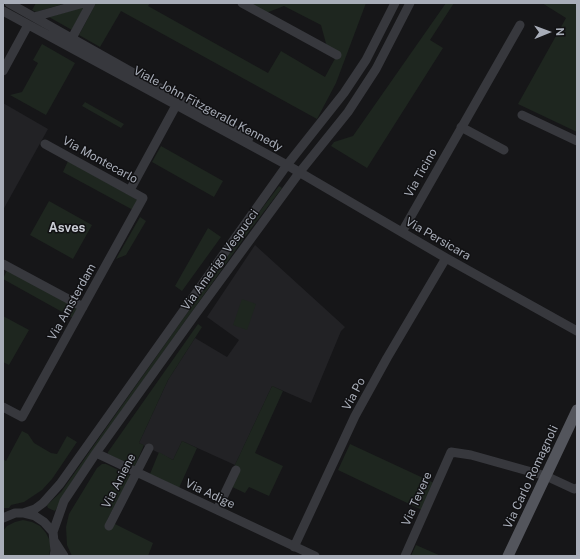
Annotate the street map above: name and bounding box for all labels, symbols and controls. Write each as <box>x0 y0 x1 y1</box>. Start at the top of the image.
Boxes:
north arrow <box>528 12 568 52</box>
text: N <box>554 27 566 36</box>
street label: Viale John Fitzgerald Kennedy <box>131 63 285 155</box>
street label: Via Montecarlo <box>60 133 140 187</box>
street label: Via Ticino <box>402 146 440 200</box>
street label: Via Amerigo Vespucci <box>179 207 261 313</box>
street label: Via Persicara <box>403 215 473 263</box>
district label: Asves <box>49 220 85 236</box>
street label: Via Amsterdam <box>45 261 99 343</box>
street label: Via Po <box>339 375 369 413</box>
street label: Via Carlo Romagnoli <box>501 423 561 531</box>
street label: Via Aniene <box>99 451 139 511</box>
street label: Via Tevere <box>399 470 435 528</box>
street label: Via Adige <box>183 476 237 512</box>

